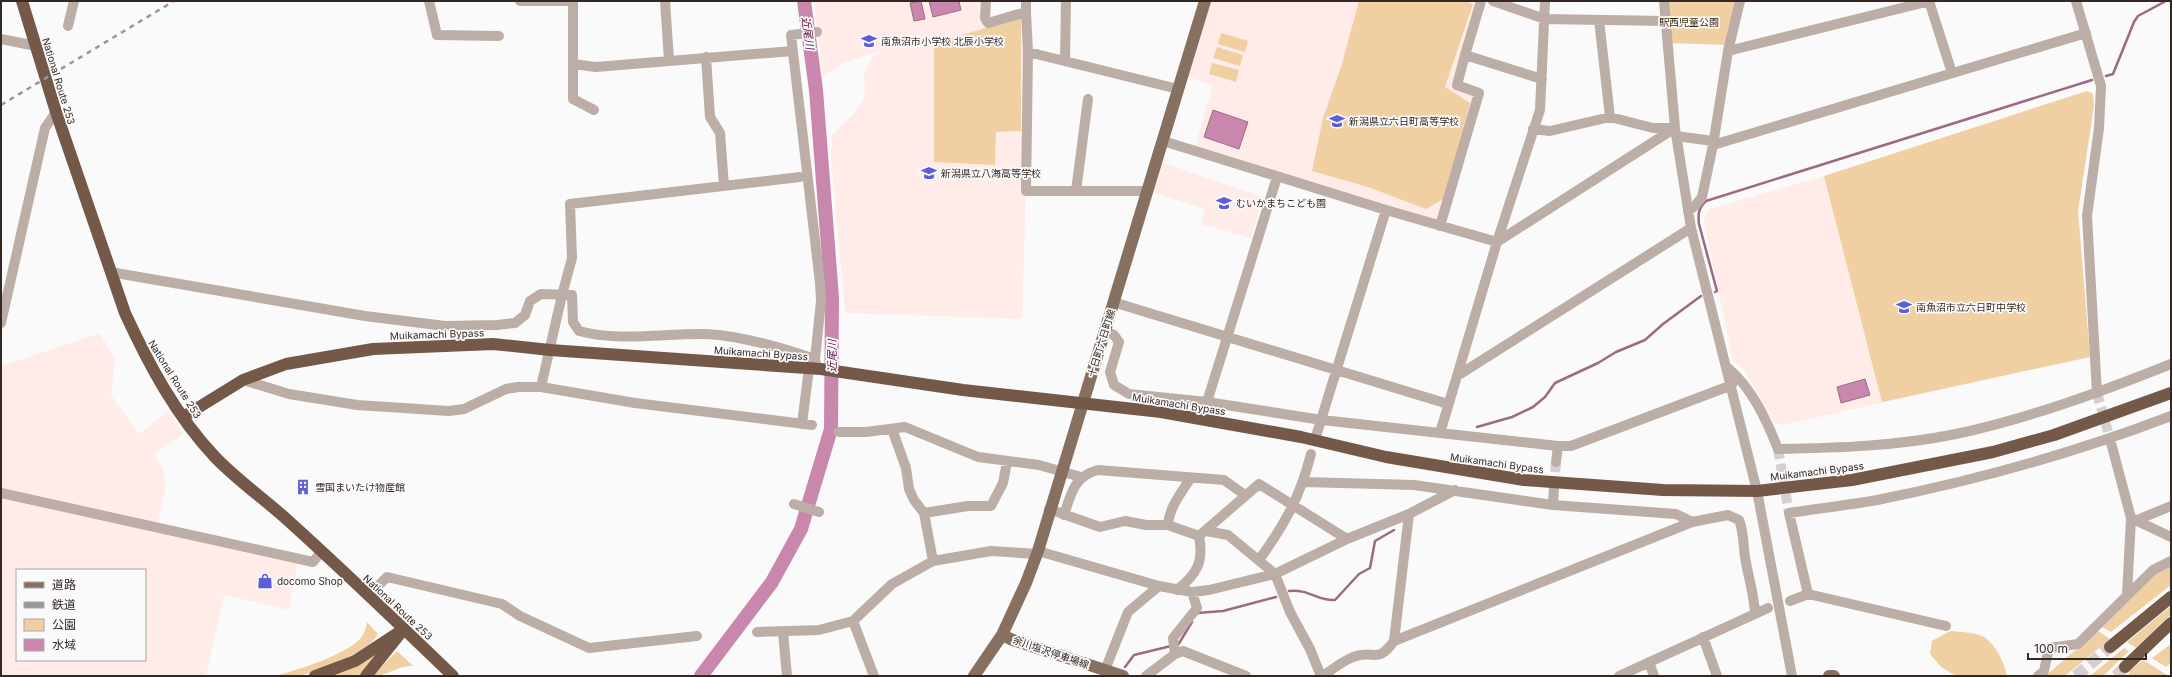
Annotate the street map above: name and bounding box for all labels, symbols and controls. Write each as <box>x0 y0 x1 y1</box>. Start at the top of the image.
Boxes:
water label: 近尾川 <box>799 16 817 51</box>
park label: 駅西児童公園 <box>1659 16 1719 28</box>
school or university icon: 南魚沼市小学校 北辰小学校 <box>860 32 878 50</box>
place label: 南魚沼市小学校 北辰小学校 <box>881 35 1004 47</box>
street label: National Route 253 <box>40 36 78 126</box>
school or university icon: 新潟県立六日町高等学校 <box>1328 112 1346 130</box>
place label: 新潟県立六日町高等学校 <box>1349 115 1459 127</box>
school or university icon: 新潟県立八海高等学校 <box>920 164 938 182</box>
place label: 新潟県立八海高等学校 <box>941 167 1041 179</box>
school or university icon: むいかまちこども園 <box>1215 194 1233 212</box>
place label: むいかまちこども園 <box>1236 197 1326 209</box>
school or university icon: 南魚沼市立六日町中学校 <box>1895 298 1913 316</box>
place label: 南魚沼市立六日町中学校 <box>1916 301 2026 313</box>
street label: 十日町六日町線 <box>1085 308 1117 378</box>
street label: Muikamachi Bypass <box>390 326 484 342</box>
street label: National Route 253 <box>146 338 204 420</box>
water label: 近尾川 <box>825 339 839 373</box>
street label: Muikamachi Bypass <box>714 344 808 362</box>
street label: Muikamachi Bypass <box>1132 391 1226 417</box>
street label: Muikamachi Bypass <box>1449 450 1545 476</box>
street label: Muikamachi Bypass <box>1769 459 1865 483</box>
building icon: 雪国まいたけ物産館 <box>294 478 312 496</box>
place label: 雪国まいたけ物産館 <box>315 481 405 493</box>
legend <box>16 569 146 661</box>
shop icon: docomo Shop <box>256 572 274 590</box>
street label: National Route 253 <box>361 572 435 642</box>
place label: docomo Shop <box>277 575 343 587</box>
text: 道路 <box>52 577 76 592</box>
text: 鉄道 <box>52 597 76 612</box>
text: 公園 <box>52 617 76 632</box>
street label: 余川塩沢停車場線 <box>1011 633 1091 671</box>
scale bar <box>2028 635 2146 661</box>
text: 水域 <box>52 637 76 652</box>
text: 100 m <box>2034 641 2068 656</box>

